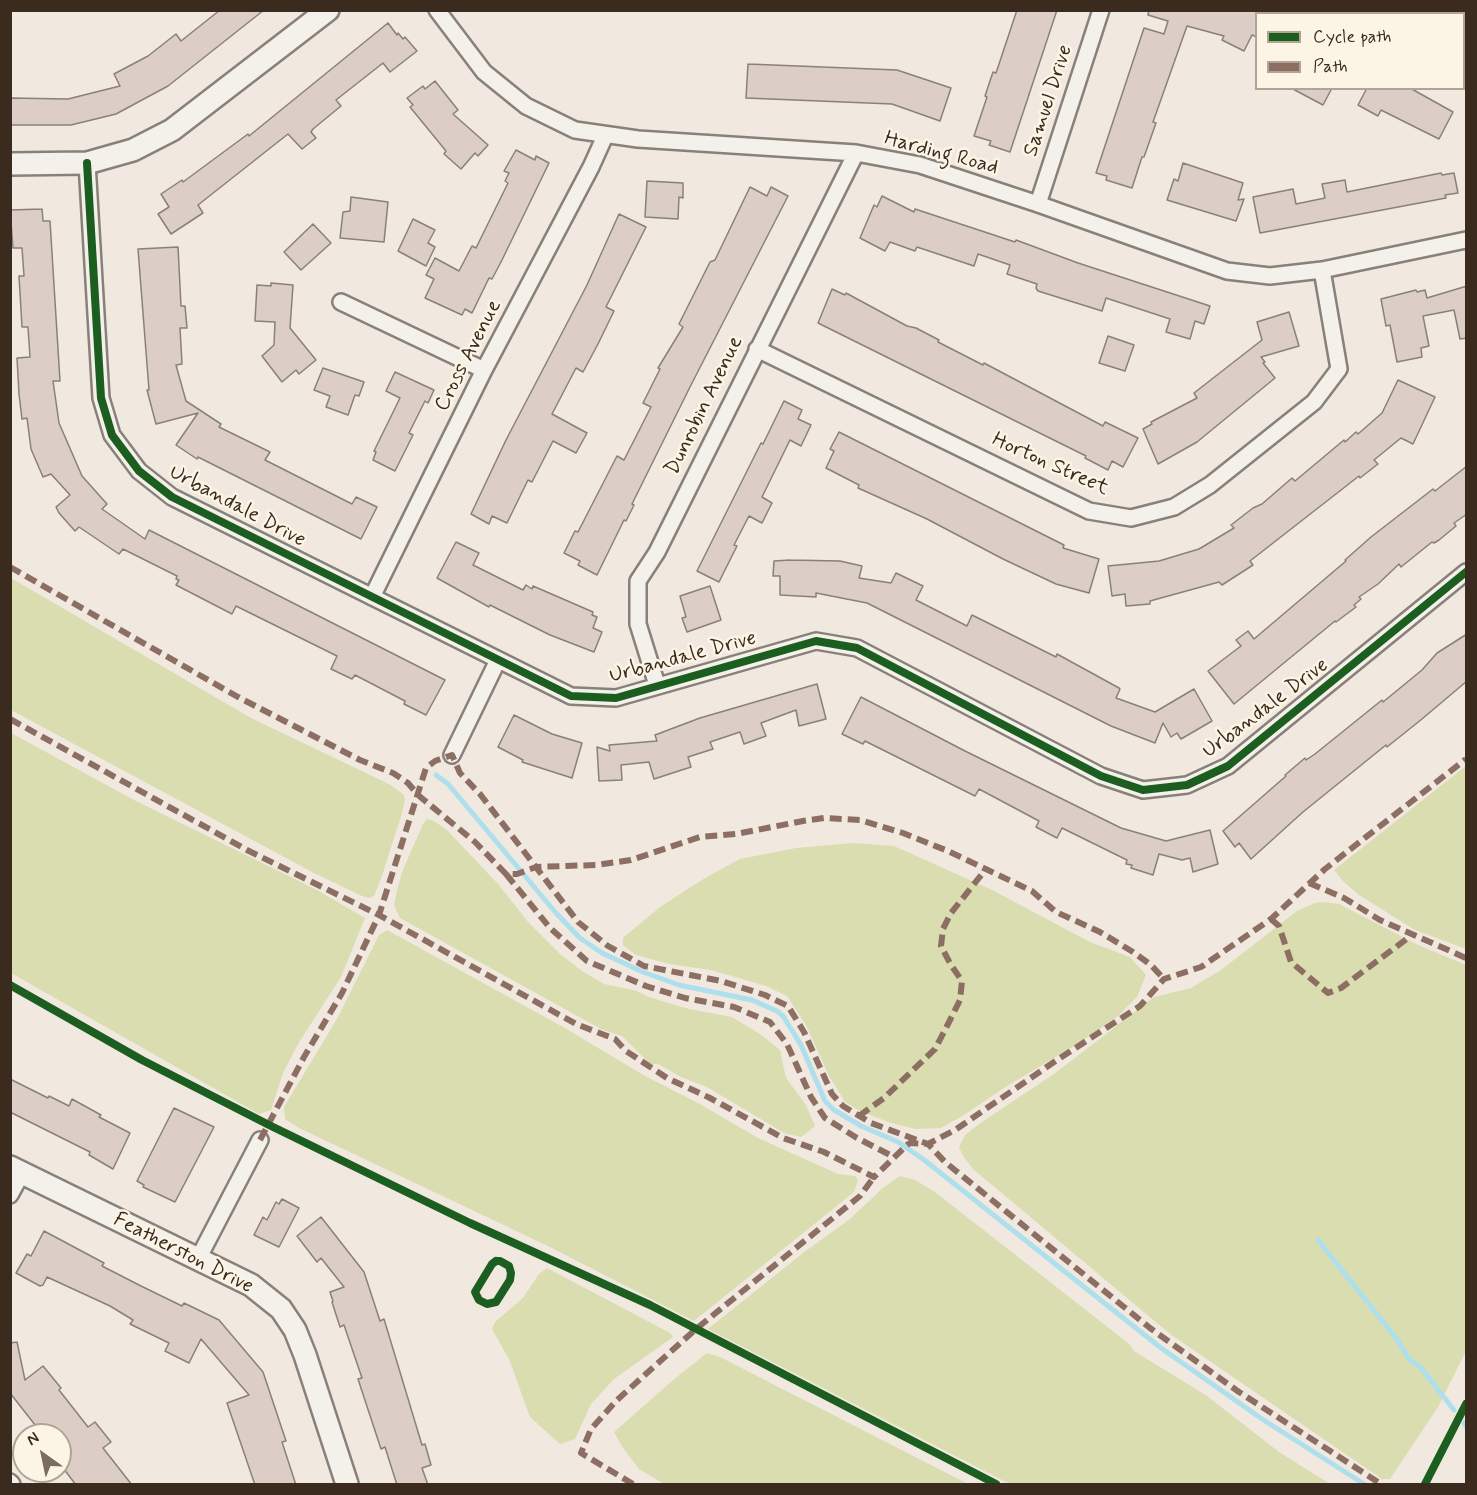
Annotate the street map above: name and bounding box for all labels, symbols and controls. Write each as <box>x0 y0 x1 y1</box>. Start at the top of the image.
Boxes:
legend <box>1255 12 1465 90</box>
text: Cycle path <box>1313 25 1391 49</box>
street label: Samuel Drive <box>1019 42 1079 160</box>
text: Path <box>1313 55 1348 79</box>
street label: Harding Road <box>881 127 1001 181</box>
street label: Cross Avenue <box>430 296 508 416</box>
street label: Dunrobin Avenue <box>661 332 749 480</box>
street label: Horton Street <box>988 428 1112 502</box>
street label: Urbandale Drive <box>164 460 310 554</box>
street label: Urbandale Drive <box>607 626 759 690</box>
street label: Urbandale Drive <box>1198 653 1334 765</box>
street label: Featherston Drive <box>109 1208 257 1300</box>
north arrow <box>12 1423 72 1483</box>
text: N <box>23 1427 43 1451</box>

